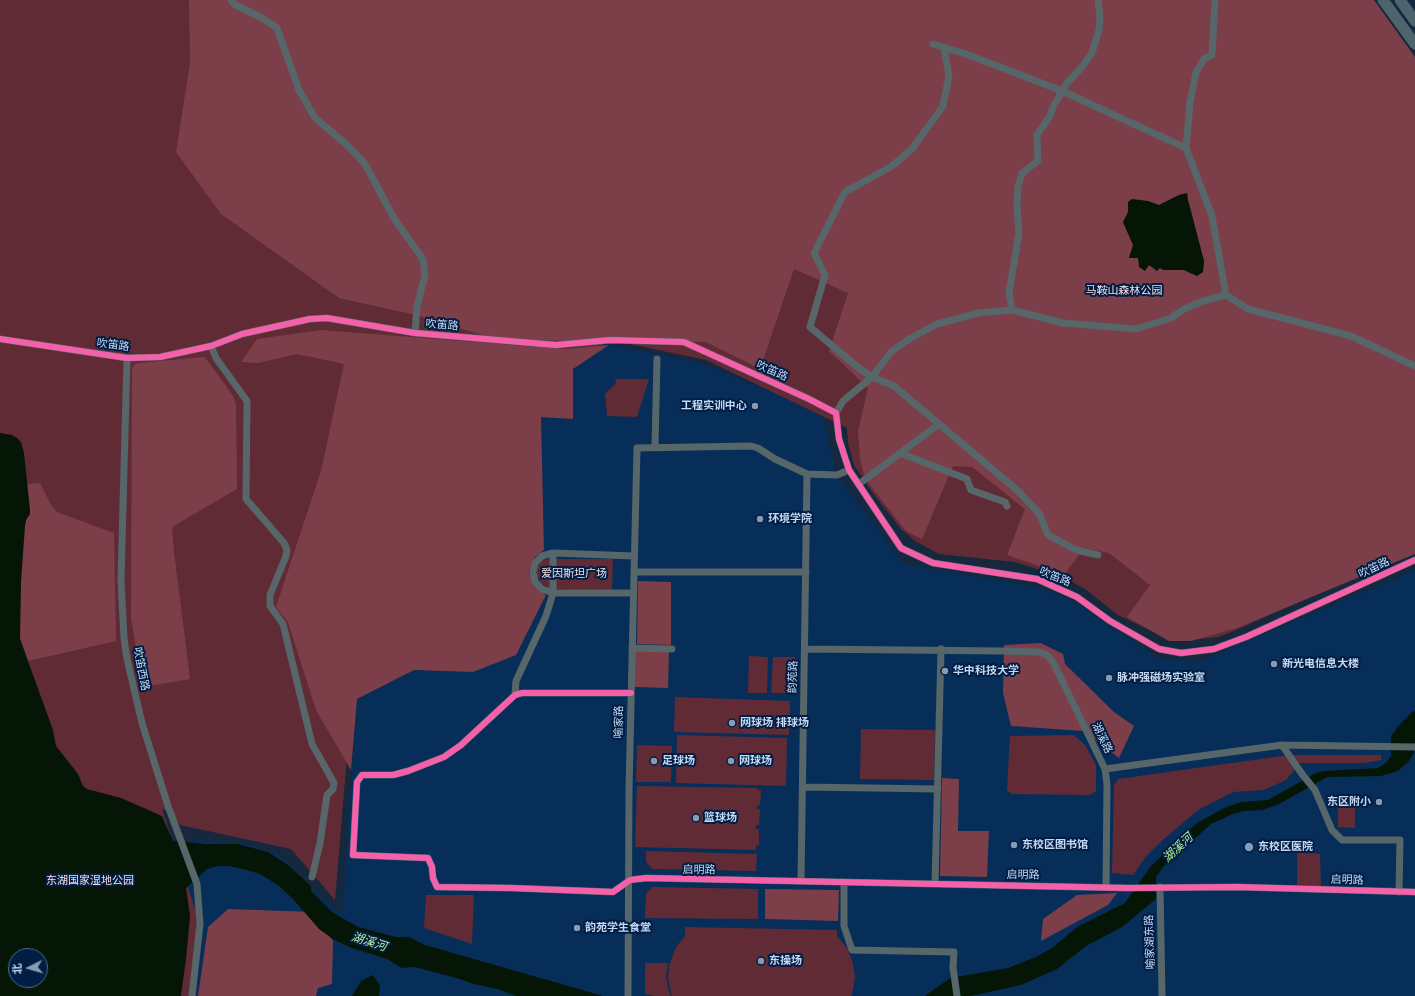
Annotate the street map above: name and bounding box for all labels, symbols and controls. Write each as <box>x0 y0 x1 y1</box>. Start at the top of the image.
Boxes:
park label: 马鞍山森林公园 <box>1086 284 1162 298</box>
street label: 吹笛路 <box>425 317 459 333</box>
street label: 吹笛路 <box>96 336 130 354</box>
street label: 吹笛路 <box>754 358 790 384</box>
place label: 工程实训中心 <box>681 399 747 413</box>
marker: 工程实训中心 <box>750 401 760 411</box>
place label: 环境学院 <box>768 512 812 526</box>
marker: 环境学院 <box>755 514 765 524</box>
street label: 吹笛路 <box>1356 555 1392 581</box>
street label: 吹笛路 <box>1037 565 1073 589</box>
park label: 爱因斯坦广场 <box>541 567 607 581</box>
street label: 吹笛西路 <box>130 646 152 692</box>
place label: 新光电信息大楼 <box>1282 657 1359 671</box>
marker: 新光电信息大楼 <box>1269 659 1279 669</box>
street label: 韵苑路 <box>786 660 800 694</box>
place label: 华中科技大学 <box>953 664 1019 678</box>
marker: 华中科技大学 <box>940 666 950 676</box>
place label: 脉冲强磁场实验室 <box>1117 671 1205 685</box>
marker: 脉冲强磁场实验室 <box>1104 673 1114 683</box>
street label: 喻家路 <box>612 705 626 739</box>
place label: 网球场 排球场 <box>740 716 809 730</box>
marker: 网球场 排球场 <box>727 718 737 728</box>
street label: 湖溪路 <box>1089 720 1115 756</box>
place label: 足球场 <box>662 754 695 768</box>
place label: 网球场 <box>739 754 772 768</box>
marker: 足球场 <box>649 756 659 766</box>
marker: 网球场 <box>726 756 736 766</box>
place label: 东区附小 <box>1327 795 1371 809</box>
marker: 东区附小 <box>1374 797 1384 807</box>
place label: 篮球场 <box>704 811 737 825</box>
marker: 篮球场 <box>691 813 701 823</box>
water label: 湖溪河 <box>1160 830 1196 866</box>
place label: 东校区图书馆 <box>1022 838 1088 852</box>
marker: 东校区图书馆 <box>1009 840 1019 850</box>
place label: 东校区医院 <box>1258 840 1313 854</box>
marker: 东校区医院 <box>1243 841 1255 853</box>
street label: 启明路 <box>682 863 716 877</box>
street label: 启明路 <box>1006 868 1040 882</box>
street label: 启明路 <box>1330 873 1364 887</box>
park label: 东湖国家湿地公园 <box>46 874 134 888</box>
street label: 喻家湖东路 <box>1142 914 1158 970</box>
place label: 韵苑学生食堂 <box>585 921 651 935</box>
marker: 韵苑学生食堂 <box>572 923 582 933</box>
water label: 湖溪河 <box>350 930 388 954</box>
north arrow <box>8 948 48 988</box>
place label: 东操场 <box>769 954 802 968</box>
marker: 东操场 <box>756 956 766 966</box>
text: 北 <box>10 963 24 975</box>

